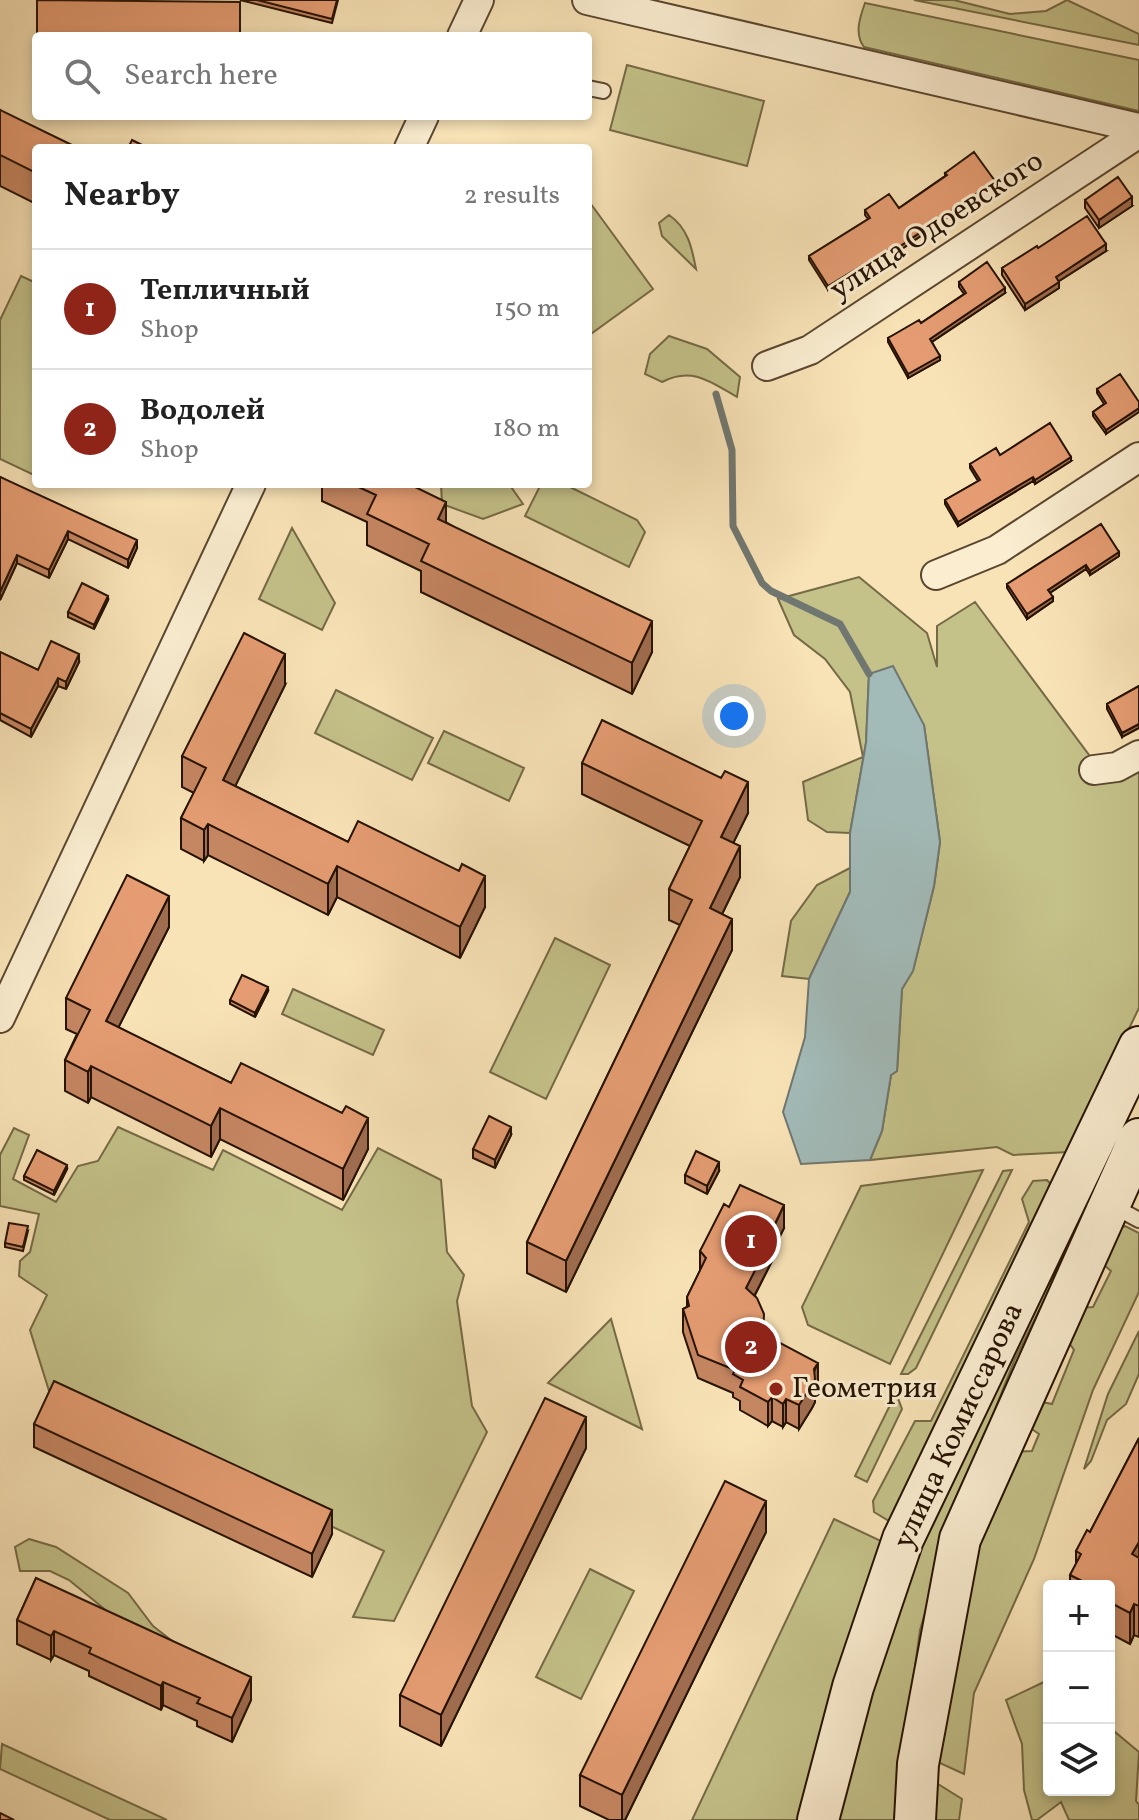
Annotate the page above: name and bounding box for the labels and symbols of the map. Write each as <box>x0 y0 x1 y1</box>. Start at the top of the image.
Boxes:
street label: улица Одоевского <box>822 141 1052 311</box>
your location <box>714 696 754 736</box>
pin: 1 <box>725 1211 777 1271</box>
street label: улица Комиссарова <box>884 1296 1034 1556</box>
pin: 2 <box>725 1317 777 1377</box>
place label: Геометрия <box>792 1368 937 1410</box>
marker: Геометрия <box>767 1380 785 1398</box>

